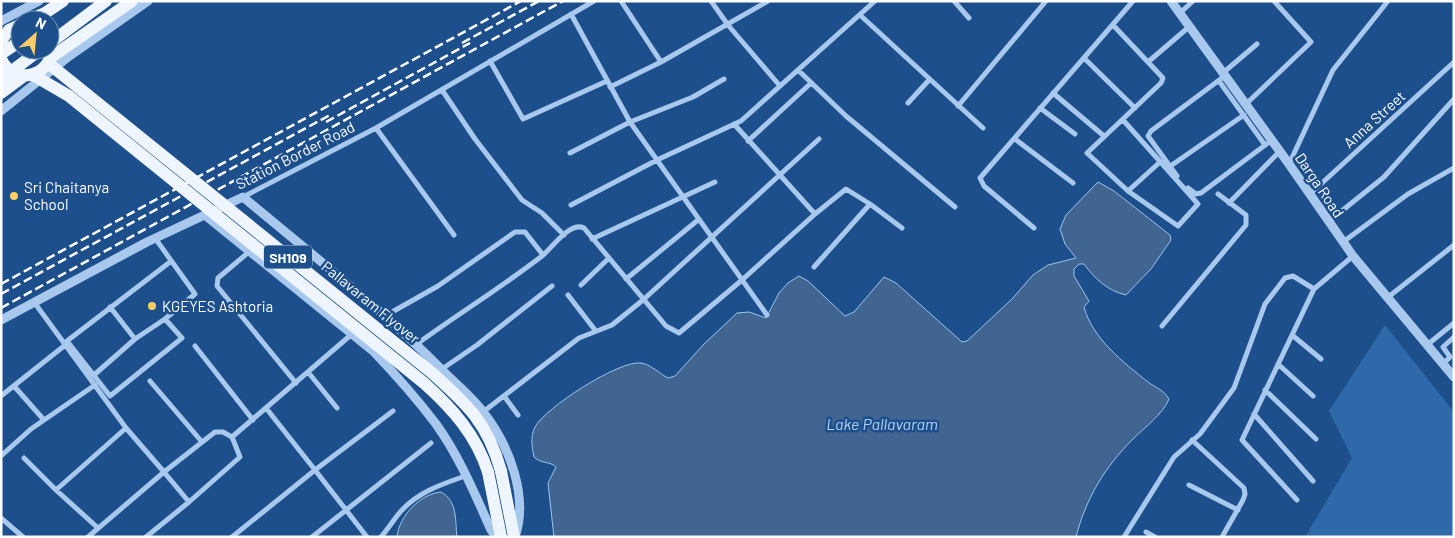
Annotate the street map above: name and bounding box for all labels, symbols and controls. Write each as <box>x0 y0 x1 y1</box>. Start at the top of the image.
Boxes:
north arrow <box>10 10 60 60</box>
text: N <box>33 13 49 33</box>
street label: Anna Street <box>1339 87 1409 151</box>
street label: Station Border Road <box>232 117 358 193</box>
street label: Darga Road <box>1292 149 1348 221</box>
place label: Sri Chaitanya School <box>24 178 109 213</box>
marker: Sri Chaitanya School <box>8 190 20 202</box>
road number: SH109 <box>264 246 312 268</box>
street label: Pallavaram Flyover <box>318 257 424 347</box>
place label: KGEYES Ashtoria <box>162 297 273 315</box>
marker: KGEYES Ashtoria <box>146 300 158 312</box>
water label: Lake Pallavaram <box>826 414 938 433</box>

